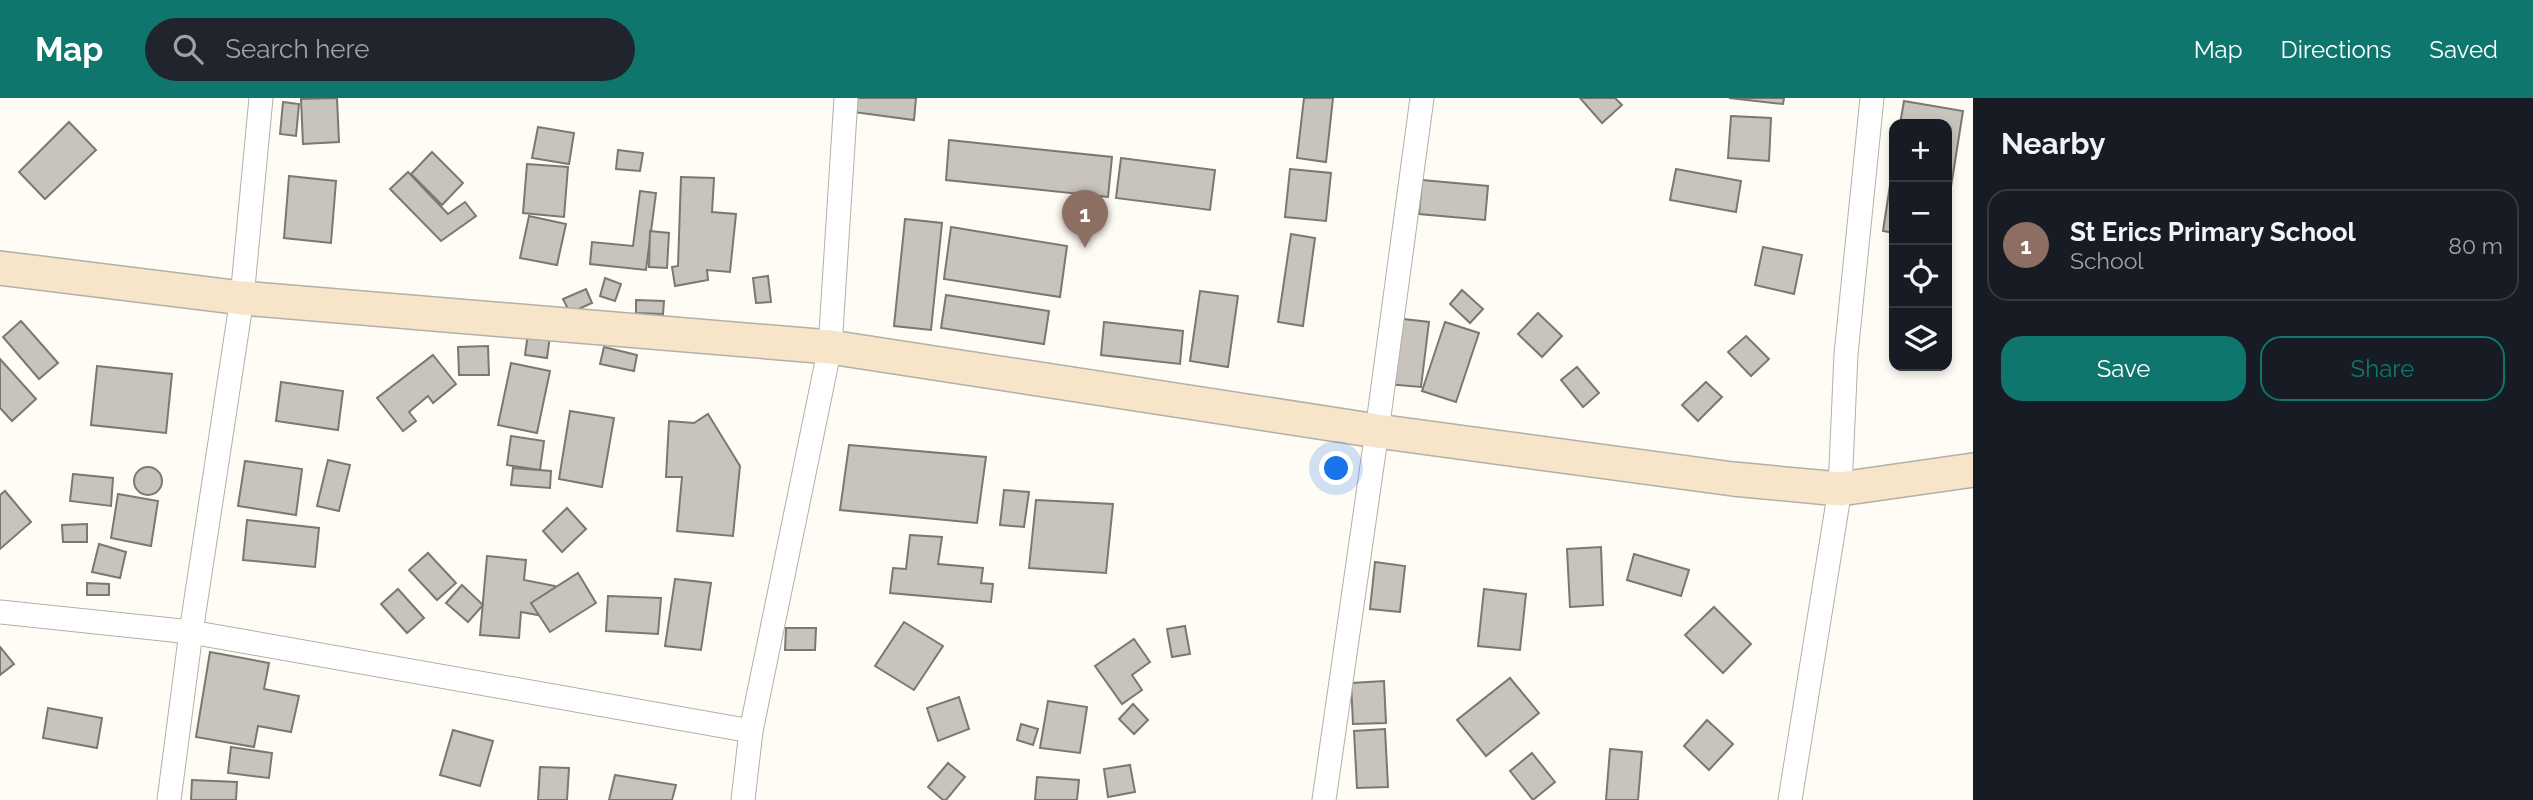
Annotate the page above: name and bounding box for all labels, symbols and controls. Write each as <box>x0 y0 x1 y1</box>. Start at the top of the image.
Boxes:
search box <box>145 18 635 81</box>
text: Map <box>35 30 103 69</box>
icon: search <box>169 30 207 68</box>
text: Search here <box>225 34 370 64</box>
text: Map <box>2194 35 2243 64</box>
text: Directions <box>2281 35 2391 64</box>
text: Saved <box>2429 35 2498 64</box>
map controls <box>1889 119 1952 371</box>
button: + <box>1889 119 1952 182</box>
text: Nearby <box>2001 126 2105 161</box>
button: − <box>1889 182 1952 245</box>
pin: 1 <box>1062 190 1108 248</box>
text: St Erics Primary School <box>2070 217 2356 247</box>
text: 1 <box>2020 232 2032 259</box>
text: 80 m <box>2448 232 2503 259</box>
button: locate <box>1889 245 1952 308</box>
text: School <box>2070 247 2144 274</box>
button: layers <box>1889 308 1952 371</box>
button: Save <box>2001 336 2246 401</box>
button: Share <box>2260 336 2505 401</box>
your location <box>1319 451 1353 485</box>

